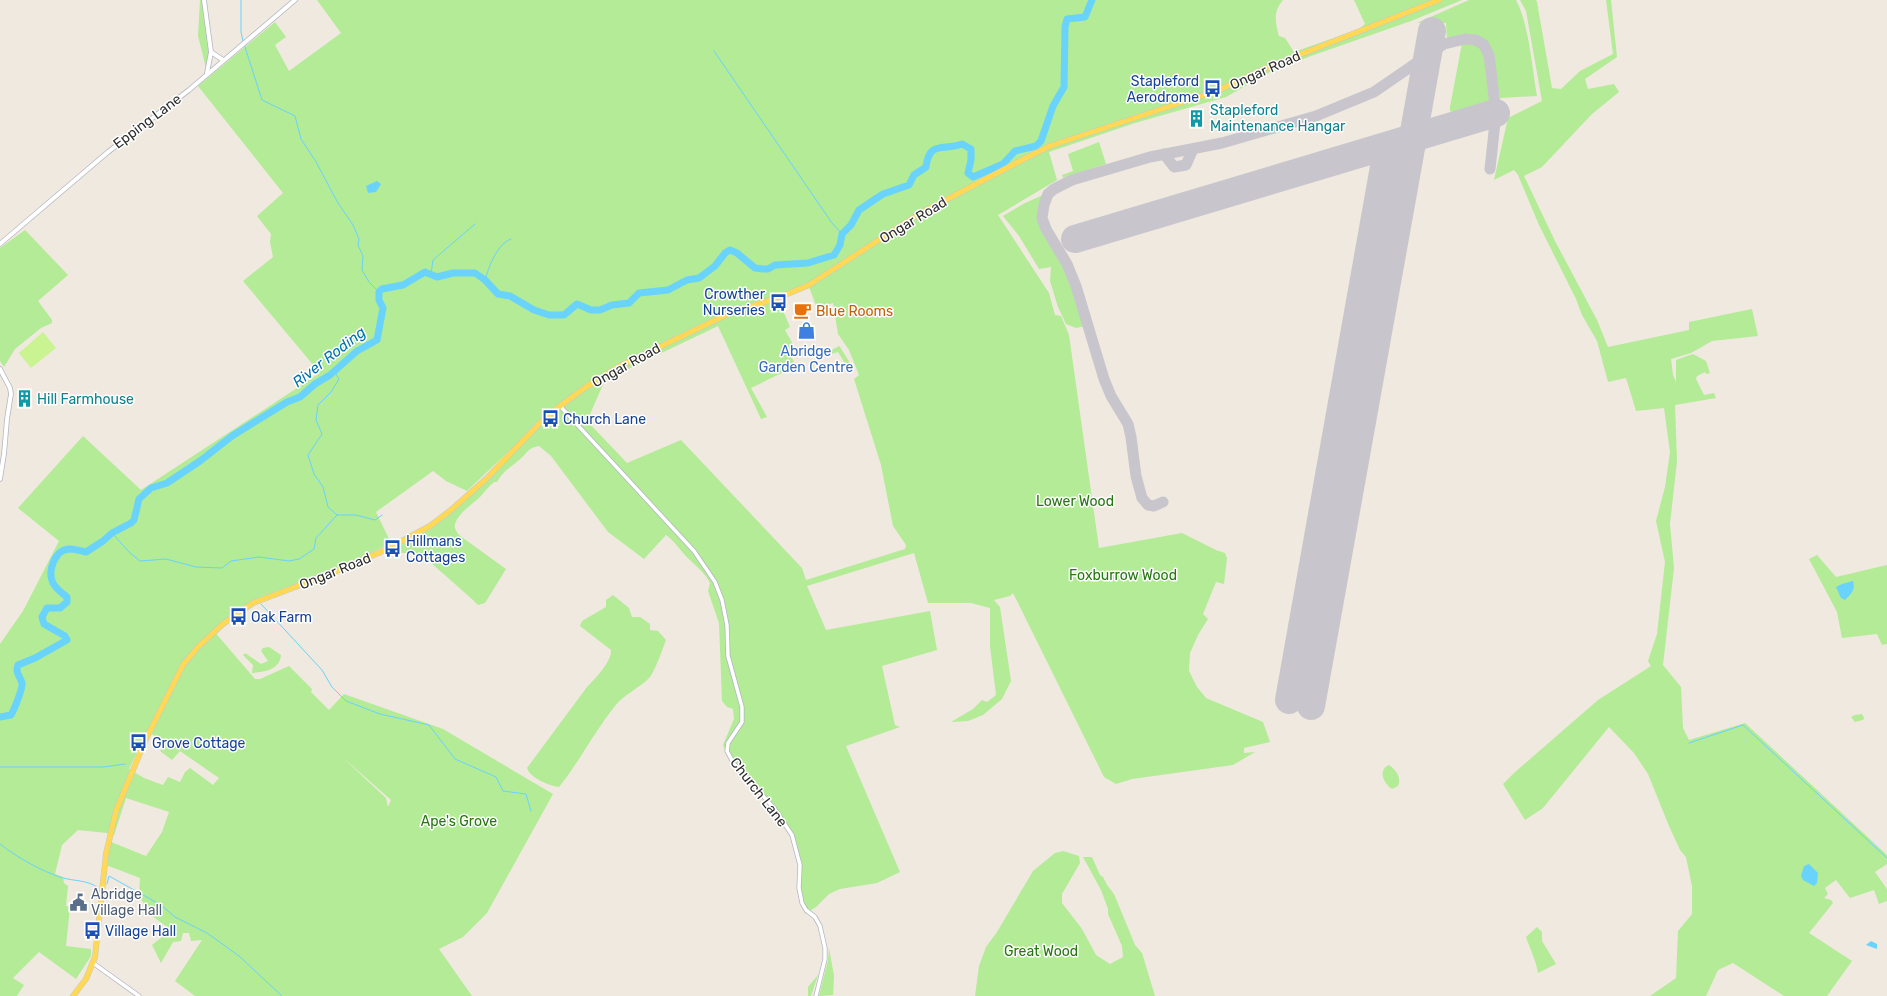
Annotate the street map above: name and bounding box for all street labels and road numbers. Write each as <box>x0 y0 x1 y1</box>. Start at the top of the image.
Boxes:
street label: Ongar Road <box>1227 47 1303 94</box>
street label: Epping Lane <box>110 90 185 152</box>
street label: Ongar Road <box>876 194 950 247</box>
street label: Ongar Road <box>589 340 663 391</box>
street label: Ongar Road <box>297 549 373 594</box>
street label: Church Lane <box>726 754 791 830</box>

